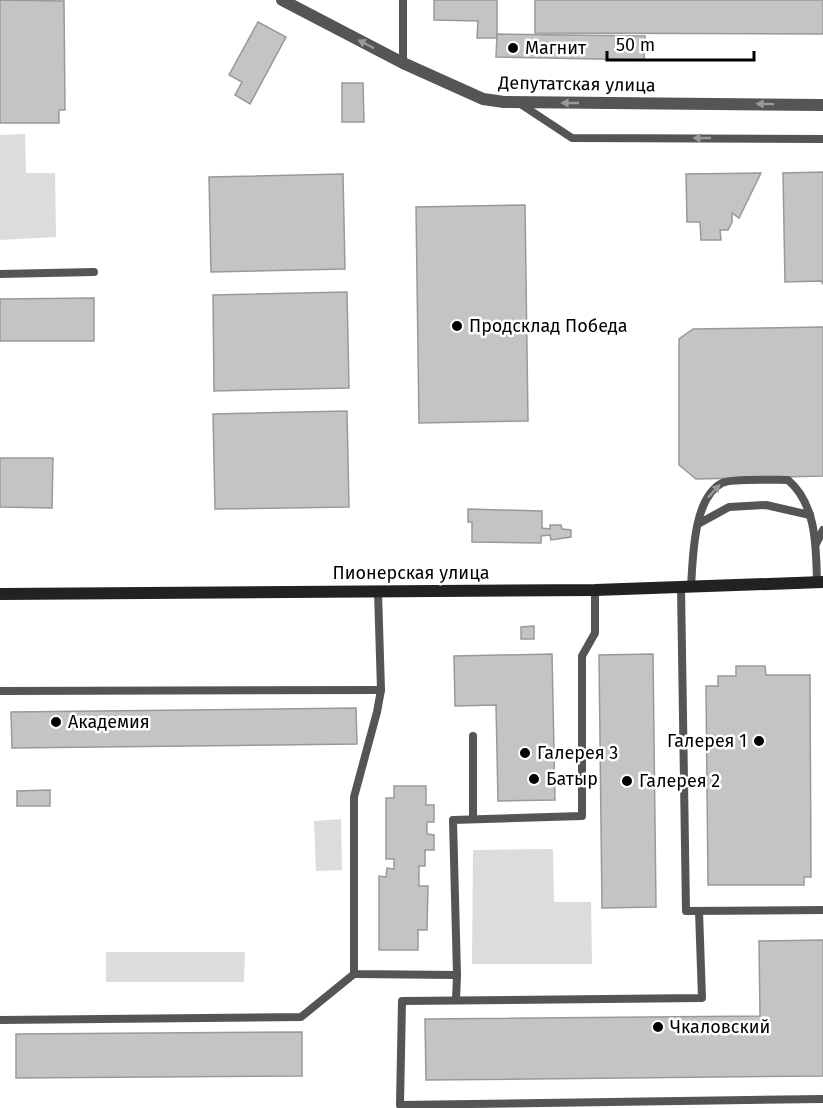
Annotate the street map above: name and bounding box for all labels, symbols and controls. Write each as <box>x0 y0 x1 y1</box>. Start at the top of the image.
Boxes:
scale bar <box>607 24 754 62</box>
text: 50 m <box>616 34 655 56</box>
place label: Магнит <box>525 37 587 59</box>
one-way arrow <box>357 39 374 49</box>
marker: Магнит <box>506 41 520 55</box>
street label: Депутатская улица <box>497 72 656 96</box>
one-way arrow <box>560 98 579 107</box>
one-way arrow <box>755 99 774 109</box>
one-way arrow <box>692 133 711 143</box>
place label: Продсклад Победа <box>469 315 628 337</box>
marker: Продсклад Победа <box>450 319 464 333</box>
one-way arrow <box>707 484 721 499</box>
street label: Пионерская улица <box>333 562 489 584</box>
place label: Академия <box>68 711 150 733</box>
marker: Академия <box>49 715 63 729</box>
place label: Галерея 1 <box>667 730 747 752</box>
marker: Галерея 1 <box>752 734 766 748</box>
place label: Галерея 3 <box>537 742 618 764</box>
marker: Галерея 3 <box>518 746 532 760</box>
place label: Батыр <box>546 768 598 790</box>
place label: Галерея 2 <box>639 770 720 792</box>
marker: Батыр <box>527 772 541 786</box>
marker: Галерея 2 <box>620 774 634 788</box>
place label: Чкаловский <box>670 1016 770 1038</box>
marker: Чкаловский <box>651 1020 665 1034</box>

